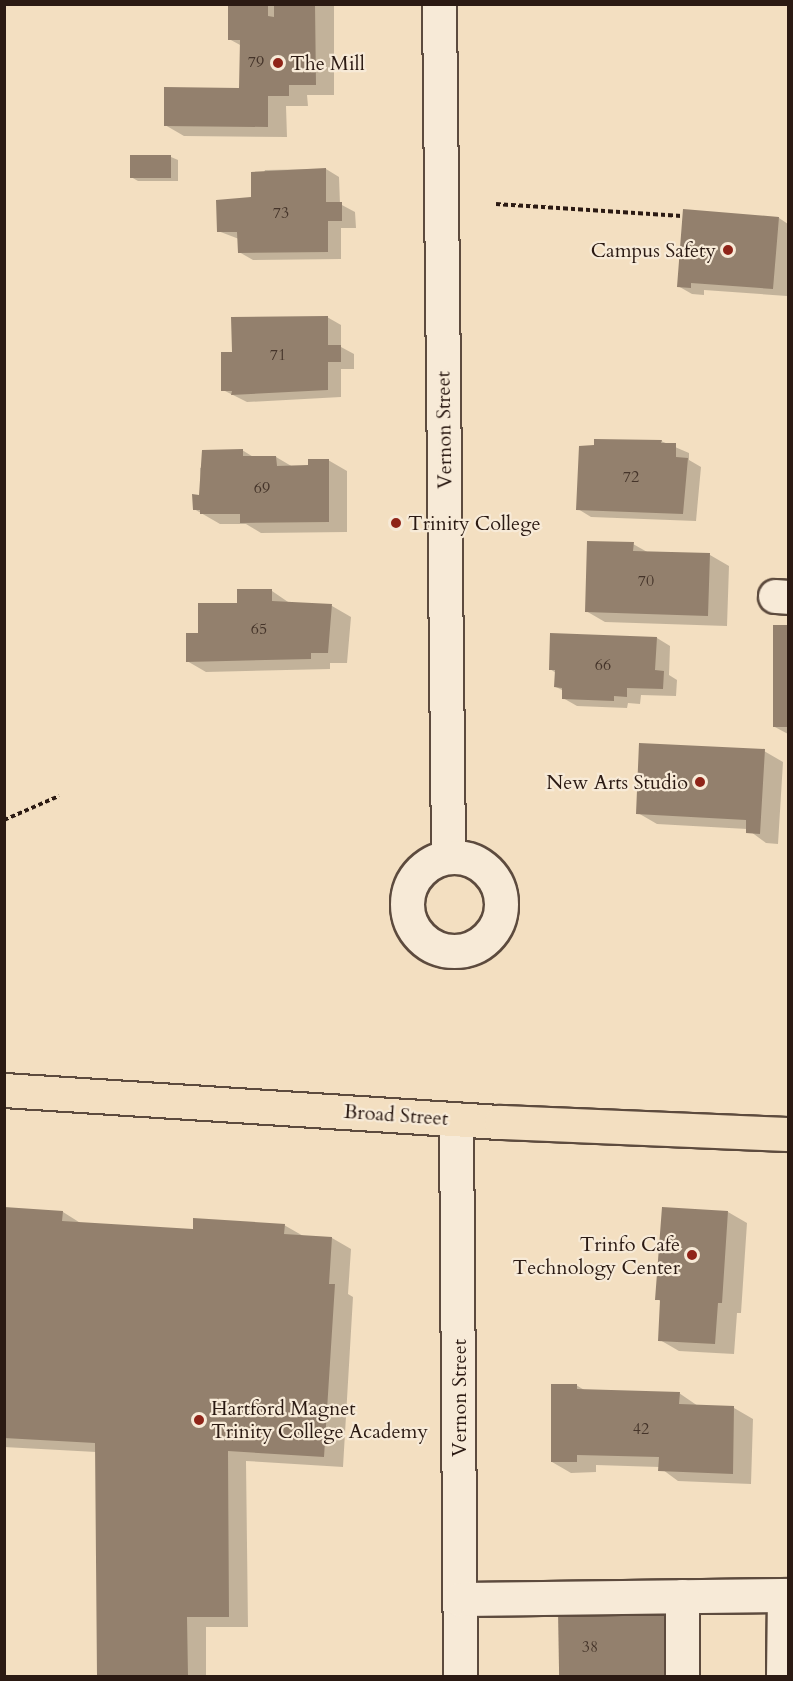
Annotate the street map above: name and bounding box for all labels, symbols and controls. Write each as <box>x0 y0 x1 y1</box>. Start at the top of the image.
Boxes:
place label: The Mill <box>290 51 365 75</box>
house number: 79 <box>248 52 264 72</box>
marker: The Mill <box>271 56 285 70</box>
house number: 73 <box>273 203 289 223</box>
place label: Campus Safety <box>591 238 716 262</box>
marker: Campus Safety <box>721 243 735 257</box>
house number: 71 <box>270 345 286 365</box>
street label: Vernon Street <box>431 371 457 489</box>
house number: 72 <box>623 467 639 487</box>
house number: 69 <box>254 478 270 498</box>
place label: Trinity College <box>408 511 540 535</box>
marker: Trinity College <box>389 516 403 530</box>
house number: 70 <box>638 571 654 591</box>
house number: 65 <box>251 619 267 639</box>
house number: 66 <box>595 655 611 675</box>
place label: New Arts Studio <box>546 770 688 794</box>
marker: New Arts Studio <box>693 775 707 789</box>
street label: Broad Street <box>343 1099 449 1131</box>
place label: Trinfo Cafe Technology Center <box>512 1232 680 1279</box>
marker: Trinfo Cafe Technology Center <box>685 1248 699 1262</box>
street label: Vernon Street <box>447 1339 471 1457</box>
place label: Hartford Magnet Trinity College Academy <box>211 1396 428 1443</box>
marker: Hartford Magnet Trinity College Academy <box>192 1413 206 1427</box>
house number: 42 <box>633 1419 649 1439</box>
house number: 38 <box>582 1637 598 1657</box>

